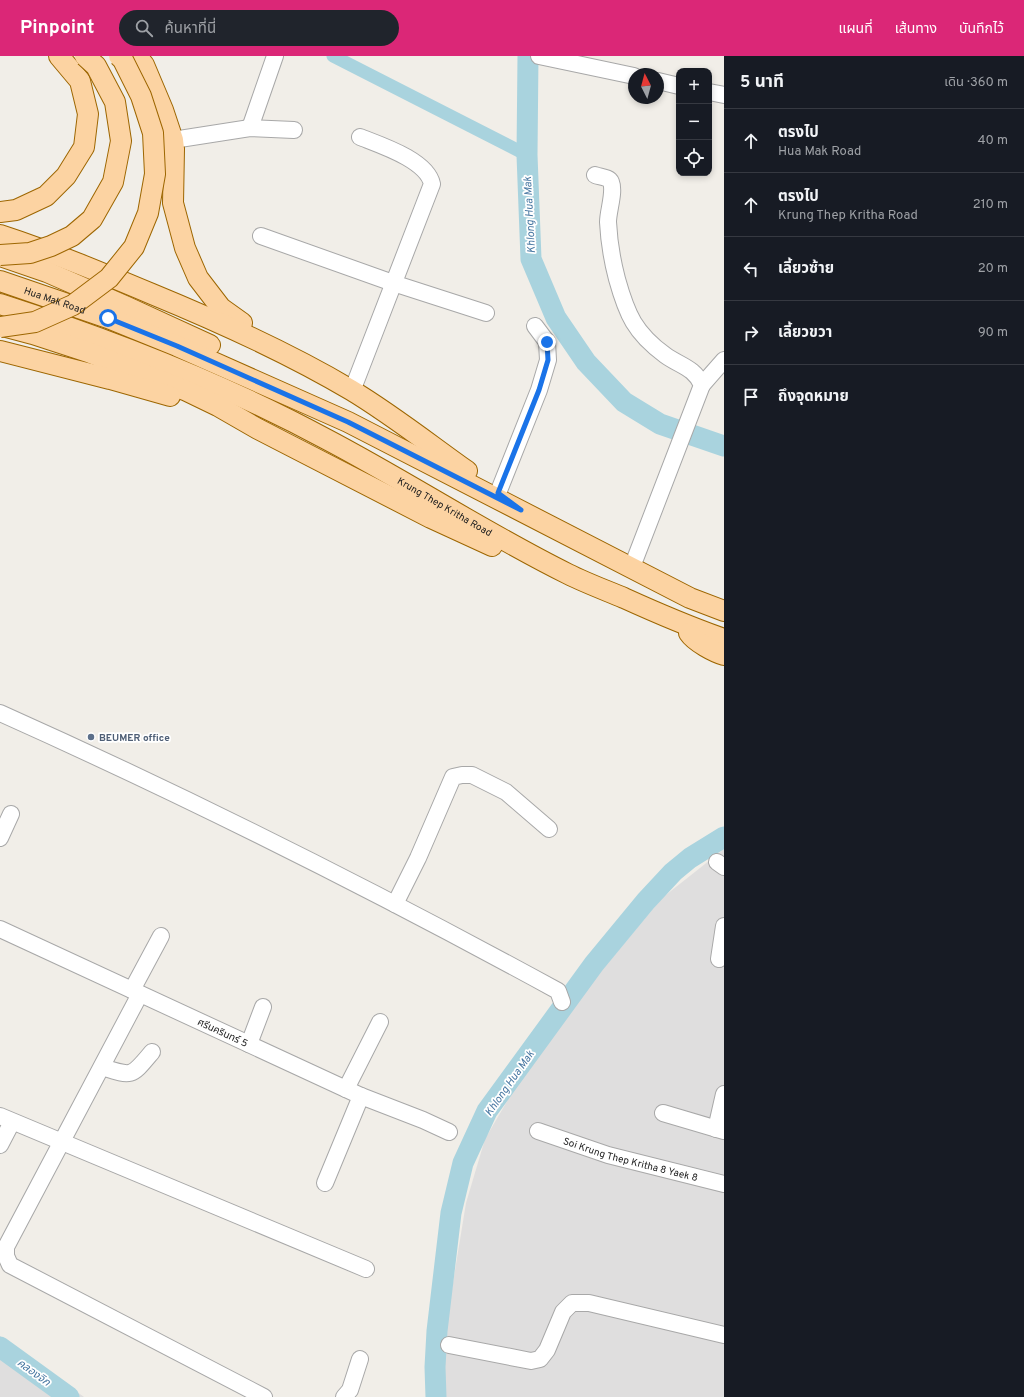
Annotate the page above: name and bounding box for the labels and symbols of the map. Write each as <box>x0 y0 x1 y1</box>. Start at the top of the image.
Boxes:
north arrow <box>628 68 664 104</box>
water label: Khlong Hua Mak <box>521 176 539 254</box>
street label: Hua Mak Road <box>22 285 87 318</box>
route start <box>99 309 117 327</box>
route end <box>538 333 556 351</box>
street label: Krung Thep Kritha Road <box>394 475 494 540</box>
marker: BEUMER office <box>86 732 96 742</box>
place label: BEUMER office <box>99 732 170 745</box>
street label: ศรีนครินทร์ 5 <box>195 1016 250 1051</box>
water label: Khlong Hua Mak <box>482 1048 538 1119</box>
street label: Soi Krung Thep Kritha 8 Yaek 8 <box>561 1135 699 1185</box>
water label: คลองจิก <box>14 1356 53 1390</box>

